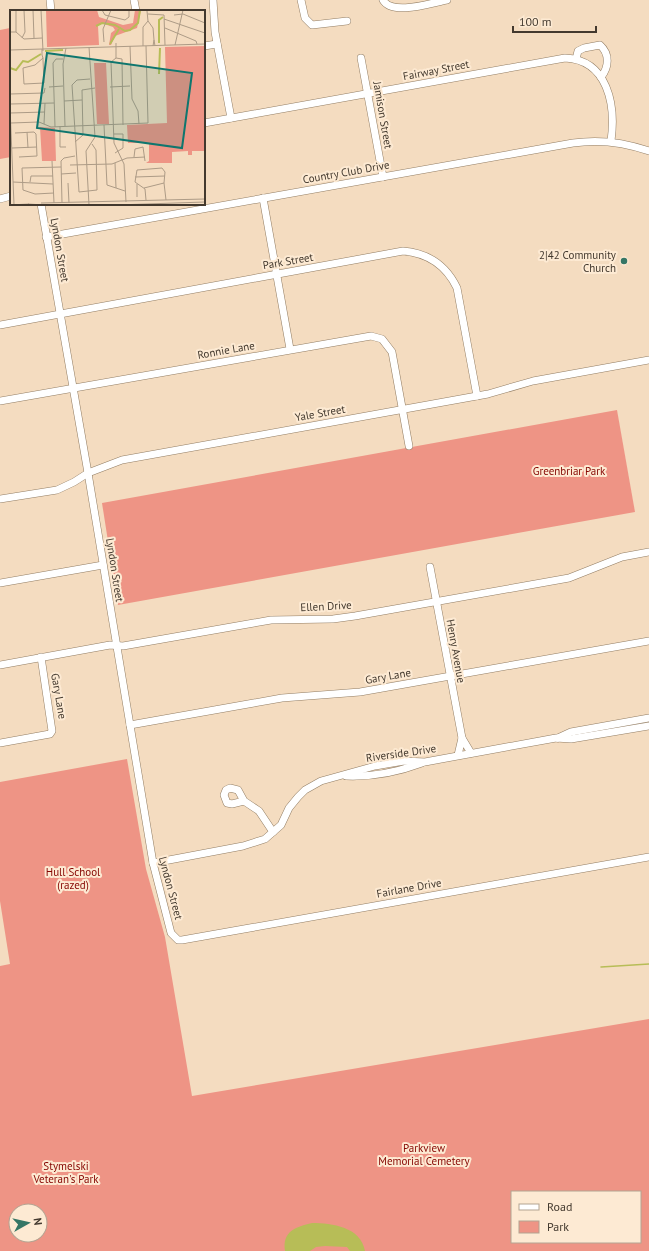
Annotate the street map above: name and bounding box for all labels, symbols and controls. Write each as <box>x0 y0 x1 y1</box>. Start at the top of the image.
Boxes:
scale bar <box>513 8 596 34</box>
inset map <box>10 10 205 205</box>
text: 100 m <box>519 14 552 29</box>
street label: Fairway Street <box>402 57 471 83</box>
street label: Jamison Street <box>370 79 396 150</box>
street label: Country Club Drive <box>302 157 391 187</box>
street label: Lyndon Street <box>47 217 73 283</box>
place label: 2|42 Community Church <box>539 248 617 275</box>
street label: Park Street <box>262 250 315 272</box>
marker: 2|42 Community Church <box>619 256 629 266</box>
street label: Ronnie Lane <box>196 338 256 362</box>
street label: Yale Street <box>294 402 346 424</box>
park label: Greenbriar Park <box>533 464 606 478</box>
street label: Lyndon Street <box>103 537 127 603</box>
street label: Ellen Drive <box>300 598 352 614</box>
street label: Henry Avenue <box>444 618 469 684</box>
street label: Gary Lane <box>364 665 412 687</box>
street label: Gary Lane <box>48 672 70 720</box>
street label: Riverside Drive <box>365 741 437 765</box>
street label: Lyndon Street <box>156 855 186 921</box>
park label: Hull School (razed) <box>46 865 101 892</box>
street label: Fairlane Drive <box>375 875 443 901</box>
park label: Parkview Memorial Cemetery <box>378 1141 471 1168</box>
park label: Stymelski Veteran's Park <box>32 1159 99 1186</box>
legend <box>511 1191 641 1243</box>
text: Road <box>547 1199 572 1214</box>
north arrow <box>8 1203 48 1243</box>
text: N <box>30 1217 45 1226</box>
text: Park <box>547 1219 569 1234</box>

